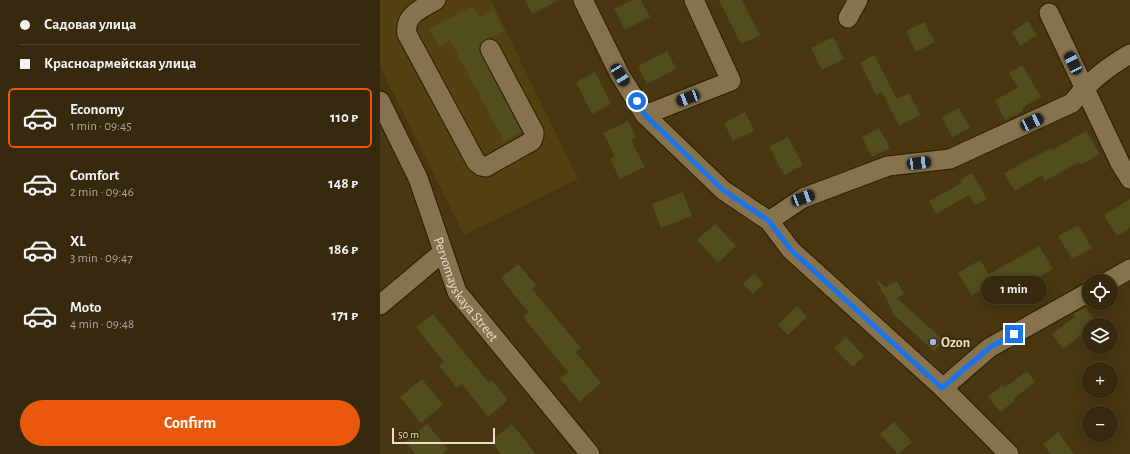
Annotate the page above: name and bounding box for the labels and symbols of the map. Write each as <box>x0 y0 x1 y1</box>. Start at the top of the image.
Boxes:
car <box>1062 50 1084 76</box>
car <box>609 62 631 88</box>
car <box>675 88 701 108</box>
route start <box>628 92 646 110</box>
car <box>1019 111 1045 133</box>
car <box>906 156 932 170</box>
car <box>790 188 816 208</box>
street label: Pervomayskaya Street <box>431 235 501 345</box>
callout: 1 min <box>981 276 1047 304</box>
route end <box>1005 325 1023 343</box>
place label: Ozon <box>941 336 970 350</box>
marker: Ozon <box>928 337 938 347</box>
scale bar <box>392 426 495 445</box>

